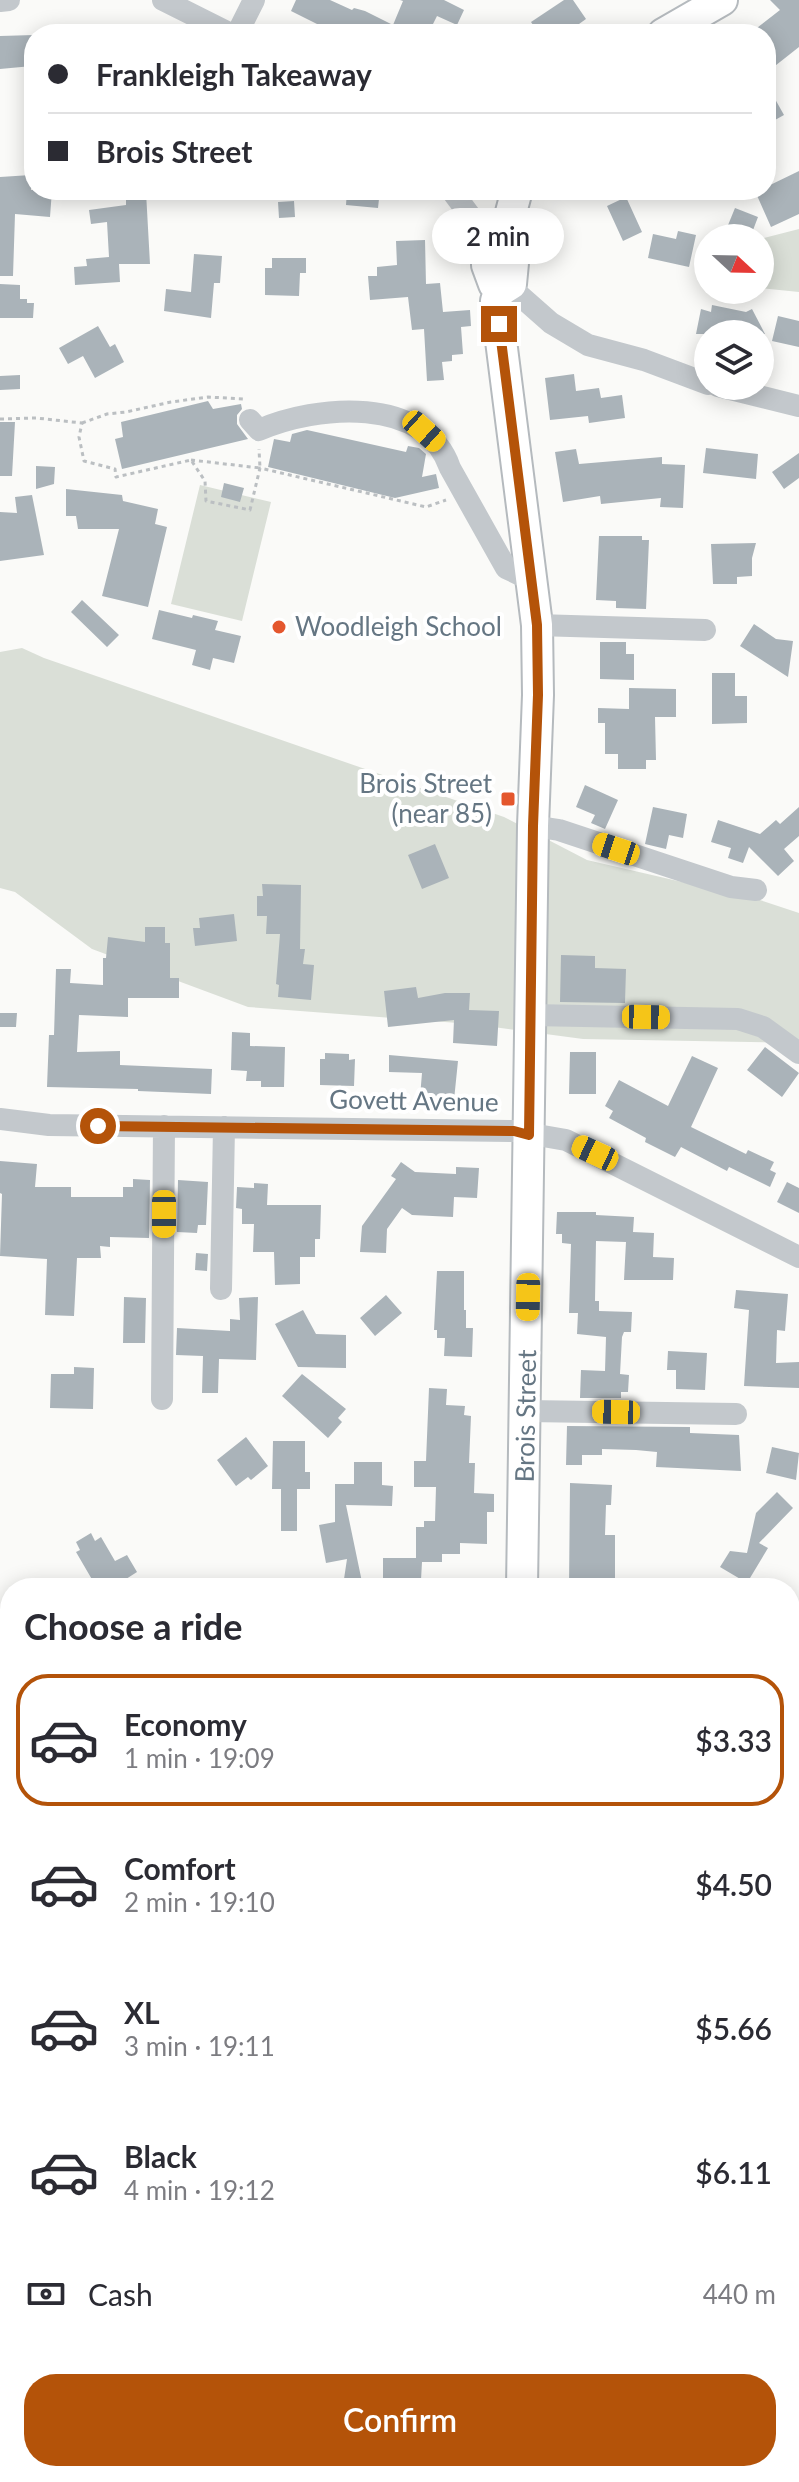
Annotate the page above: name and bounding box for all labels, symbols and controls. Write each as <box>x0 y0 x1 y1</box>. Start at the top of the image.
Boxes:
text: Frankleigh Takeaway <box>96 56 372 92</box>
text: Brois Street <box>96 133 252 169</box>
callout: 2 min <box>433 208 565 264</box>
text: 2 min <box>466 220 530 252</box>
north arrow <box>694 224 774 304</box>
map controls <box>694 224 774 400</box>
route end <box>481 306 517 342</box>
button: layers <box>694 320 774 400</box>
car <box>398 406 450 456</box>
place label: Woodleigh School <box>295 610 502 642</box>
marker: Woodleigh School <box>270 618 288 636</box>
place label: Brois Street (near 85) <box>359 767 493 829</box>
marker: Brois Street (near 85) <box>499 790 517 808</box>
car <box>589 830 643 868</box>
car <box>622 1005 670 1029</box>
street label: Govett Avenue <box>329 1083 499 1117</box>
route start <box>80 1108 116 1144</box>
car <box>568 1132 622 1174</box>
car <box>152 1190 176 1238</box>
car <box>516 1273 540 1321</box>
street label: Brois Street <box>508 1349 542 1483</box>
car <box>592 1400 640 1424</box>
text: Choose a ride <box>24 1604 243 1648</box>
icon: car <box>28 1704 100 1776</box>
text: Economy <box>124 1706 247 1742</box>
text: $3.33 <box>695 1722 772 1758</box>
text: 1 min · 19:09 <box>124 1742 275 1774</box>
icon: car <box>28 1848 100 1920</box>
text: Comfort <box>124 1850 236 1886</box>
text: $4.50 <box>695 1866 772 1902</box>
text: 2 min · 19:10 <box>124 1886 275 1918</box>
icon: car <box>28 1992 100 2064</box>
text: XL <box>124 1994 160 2030</box>
text: $5.66 <box>695 2010 772 2046</box>
text: 3 min · 19:11 <box>124 2030 275 2062</box>
icon: car <box>28 2136 100 2208</box>
text: Black <box>124 2138 197 2174</box>
text: $6.11 <box>695 2154 772 2190</box>
text: 4 min · 19:12 <box>124 2174 275 2206</box>
icon: cash <box>24 2272 68 2316</box>
text: Cash <box>88 2276 153 2312</box>
text: 440 m <box>703 2278 776 2310</box>
button: Confirm <box>24 2374 776 2466</box>

